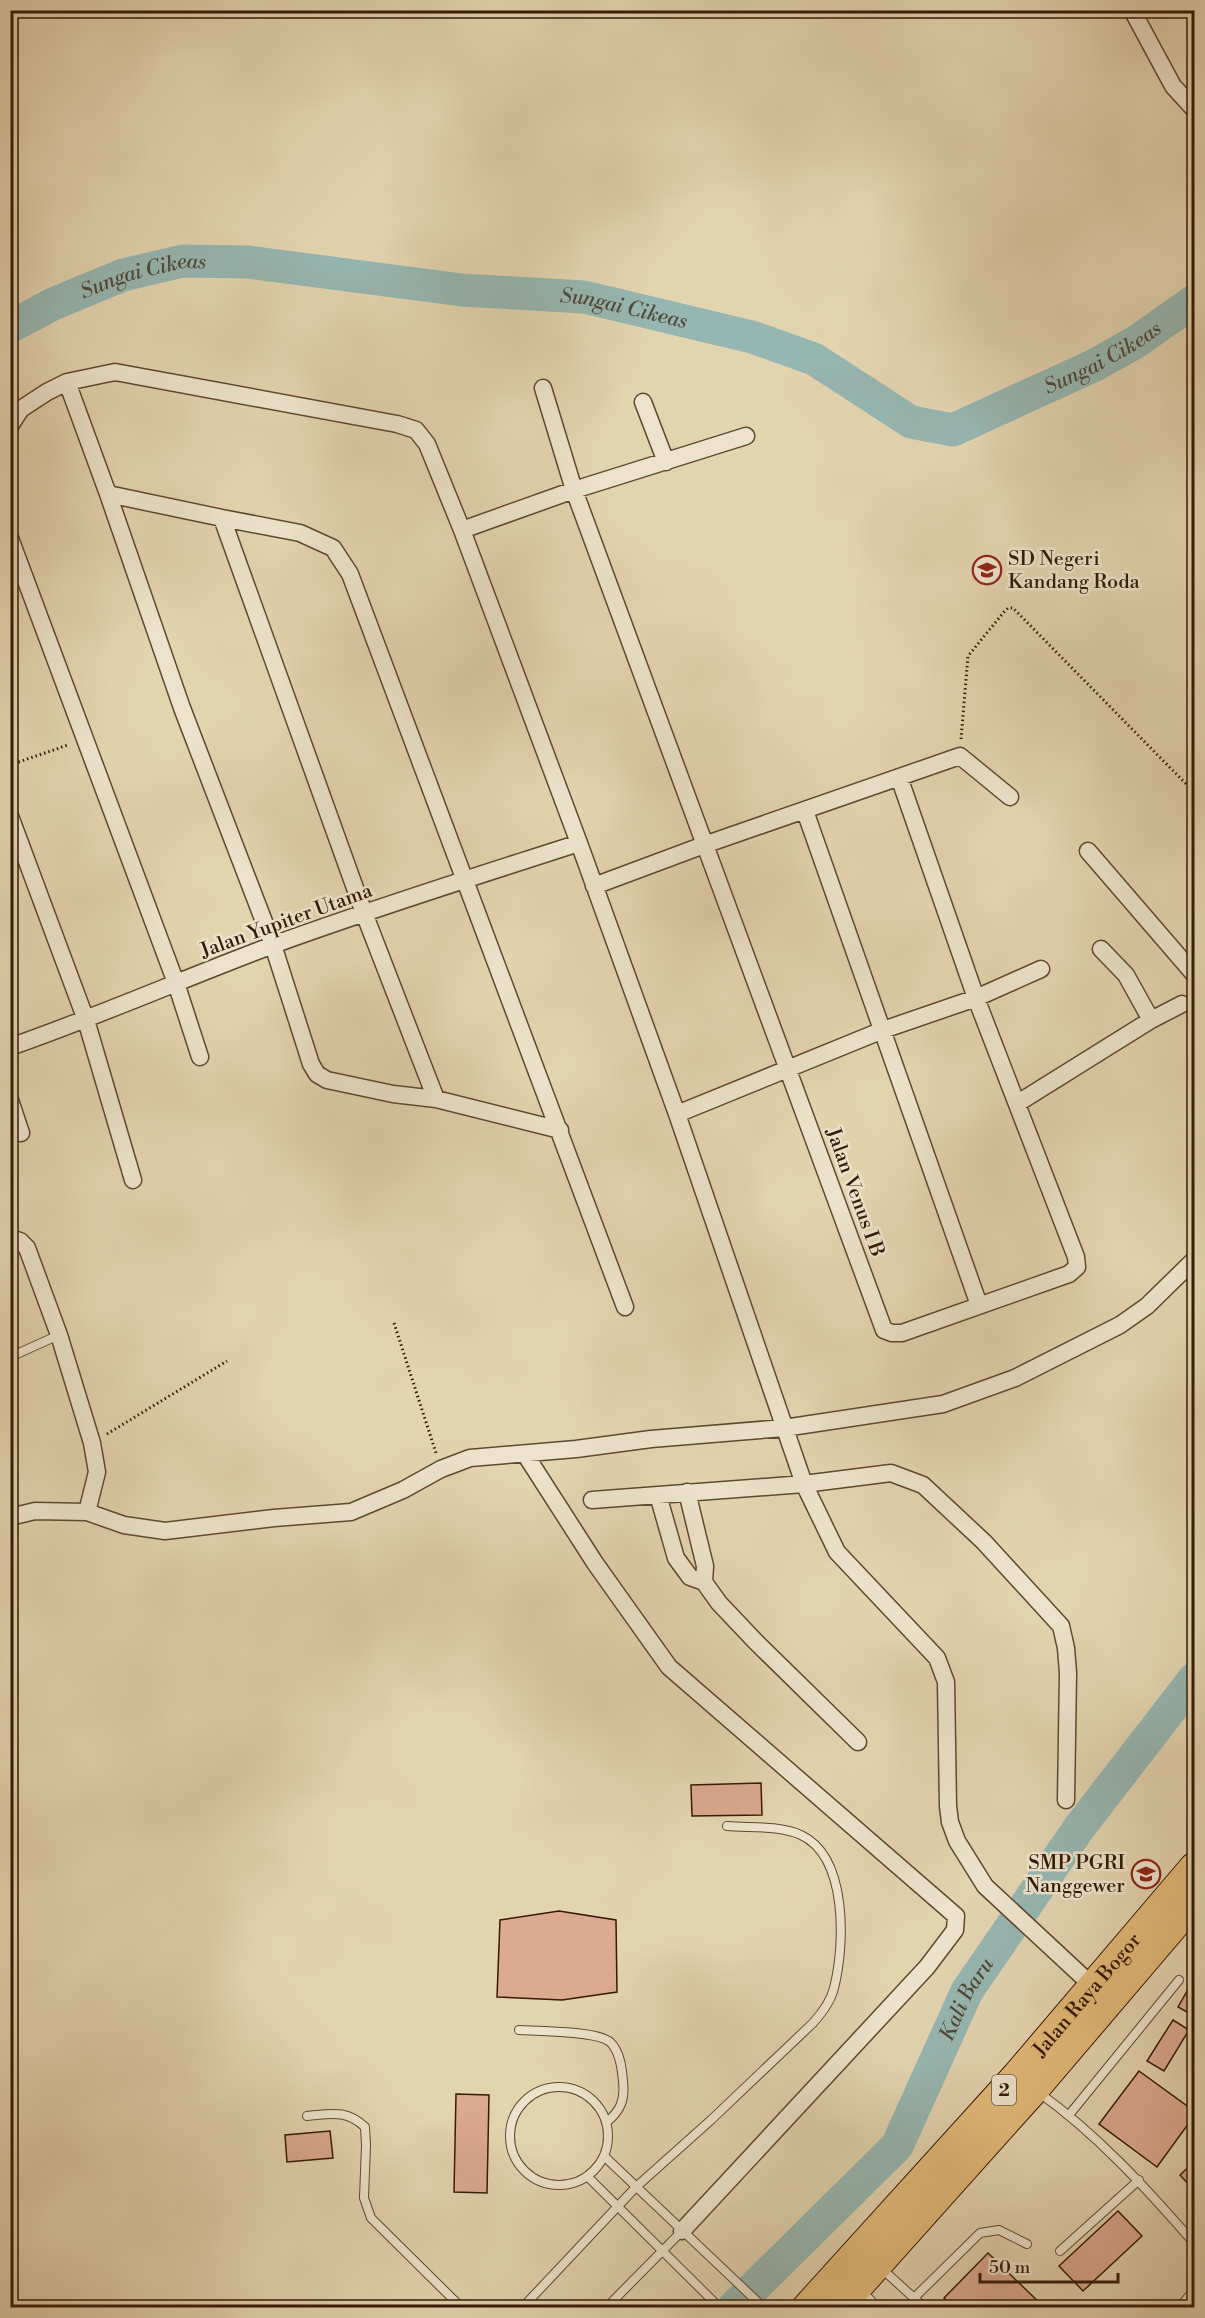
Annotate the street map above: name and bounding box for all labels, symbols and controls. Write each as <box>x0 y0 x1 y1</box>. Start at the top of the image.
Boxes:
water label: Sungai Cikeas <box>76 249 206 305</box>
water label: Sungai Cikeas <box>559 284 690 335</box>
water label: Sungai Cikeas <box>1040 316 1167 401</box>
place label: SD Negeri Kandang Roda <box>1008 547 1141 595</box>
school or university icon: SD Negeri Kandang Roda <box>971 554 1003 586</box>
street label: Jalan Yupiter Utama <box>196 878 377 964</box>
street label: Jalan Venus I B <box>819 1124 889 1260</box>
place label: SMP PGRI Nanggewer <box>1025 1851 1125 1899</box>
school or university icon: SMP PGRI Nanggewer <box>1130 1858 1162 1890</box>
street label: Jalan Raya Bogor <box>1027 1928 1147 2063</box>
water label: Kali Baru <box>934 1953 1000 2045</box>
road number: 2 <box>992 2075 1016 2105</box>
scale bar <box>980 2246 1118 2284</box>
text: 50 m <box>989 2256 1031 2279</box>

